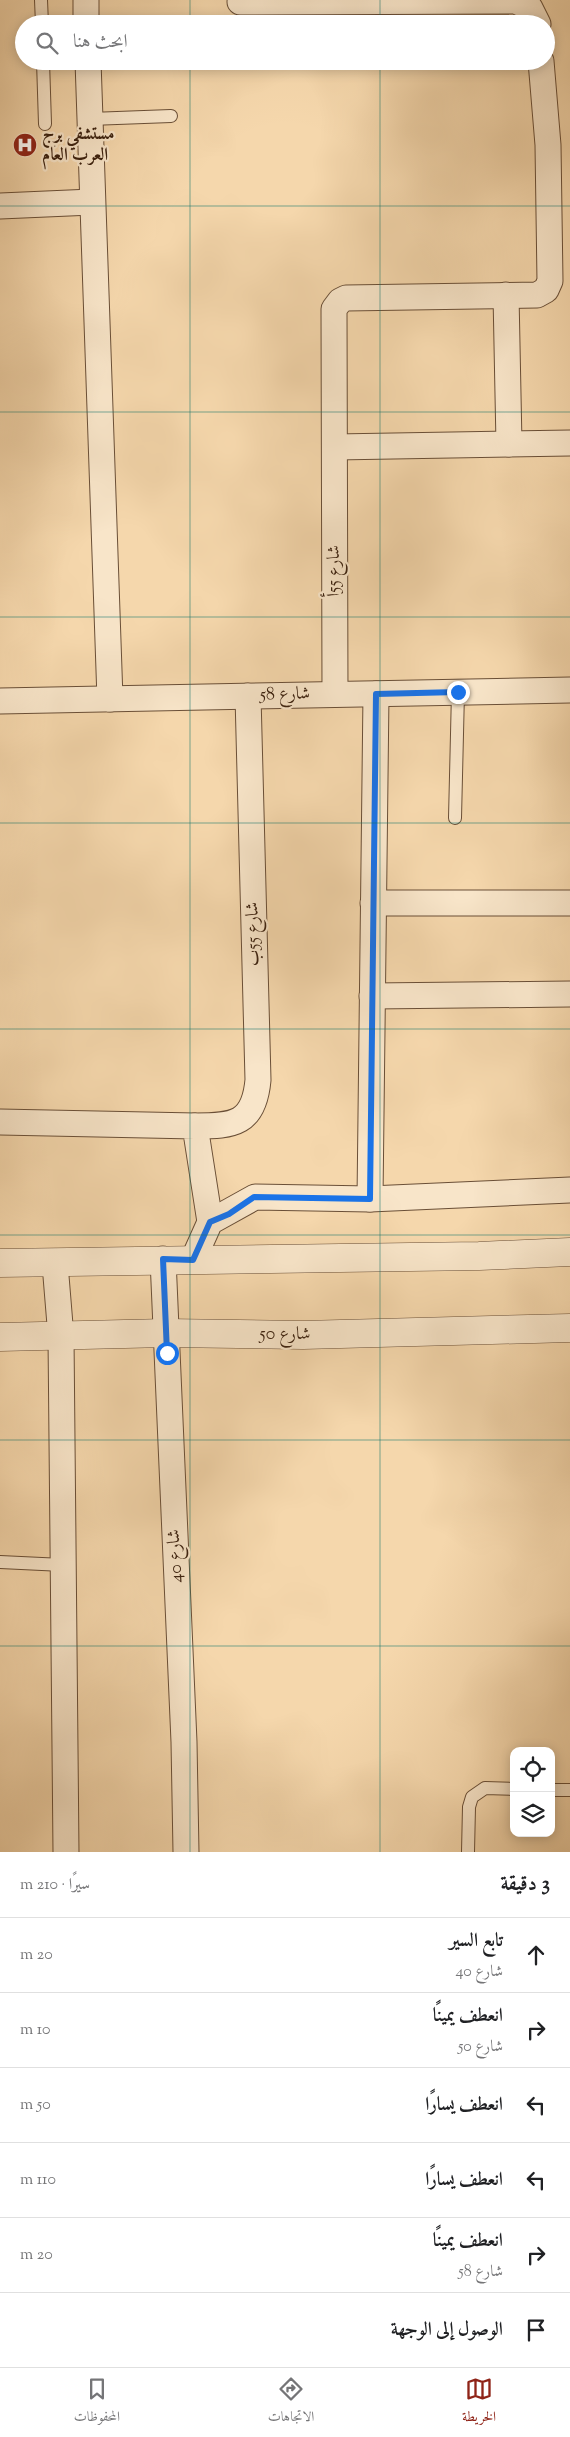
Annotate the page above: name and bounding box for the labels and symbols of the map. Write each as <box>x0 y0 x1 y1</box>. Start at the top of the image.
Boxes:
place label: مستشفي برج العرب العام <box>42 122 115 170</box>
hospital icon: مستشفي برج العرب العام <box>12 132 38 158</box>
street label: شارع 55أ <box>320 545 348 597</box>
route end <box>447 681 470 704</box>
street label: شارع 58 <box>259 682 310 708</box>
street label: شارع 55ب <box>240 902 268 966</box>
street label: شارع 50 <box>259 1322 310 1348</box>
route start <box>156 1342 179 1365</box>
street label: شارع 40 <box>162 1529 190 1583</box>

